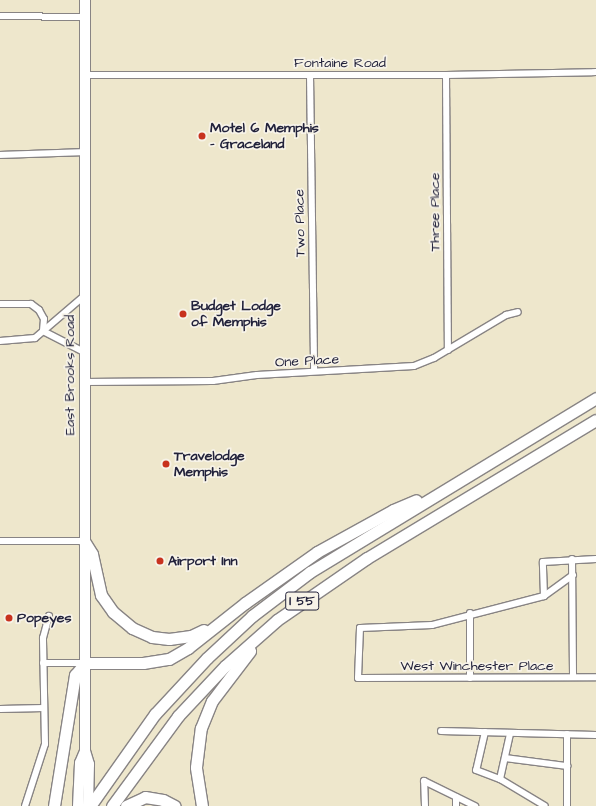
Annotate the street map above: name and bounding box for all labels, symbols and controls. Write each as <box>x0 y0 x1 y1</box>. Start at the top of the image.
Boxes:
street label: Fontaine Road <box>294 55 386 71</box>
place label: Motel 6 Memphis - Graceland <box>210 120 319 152</box>
marker: Motel 6 Memphis - Graceland <box>197 131 207 141</box>
street label: Three Place <box>427 173 443 251</box>
street label: Two Place <box>291 189 309 257</box>
place label: Budget Lodge of Memphis <box>191 298 281 330</box>
marker: Budget Lodge of Memphis <box>178 309 188 319</box>
street label: East Brooks Road <box>62 315 78 435</box>
street label: One Place <box>274 351 340 371</box>
place label: Travelodge Memphis <box>174 448 244 480</box>
marker: Travelodge Memphis <box>161 459 171 469</box>
place label: Airport Inn <box>168 553 238 569</box>
marker: Airport Inn <box>155 556 165 566</box>
road number: I 55 <box>285 590 319 612</box>
place label: Popeyes <box>17 610 71 626</box>
marker: Popeyes <box>4 613 14 623</box>
street label: West Winchester Place <box>401 658 553 674</box>

